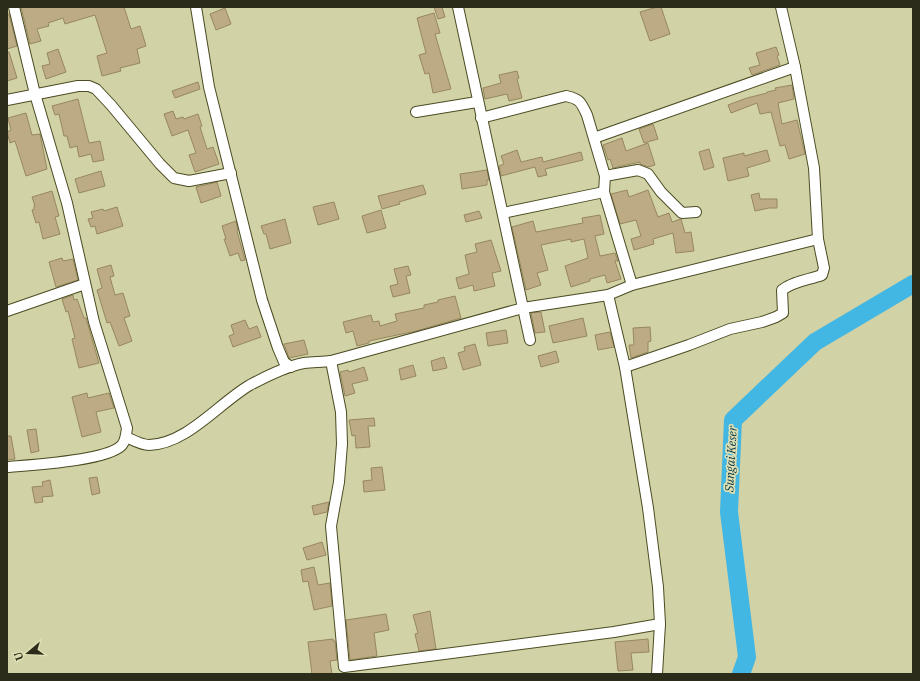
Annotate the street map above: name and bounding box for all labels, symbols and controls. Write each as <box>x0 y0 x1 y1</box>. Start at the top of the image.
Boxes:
water label: Sungai Keser <box>721 425 740 493</box>
north arrow <box>8 633 48 673</box>
text: U <box>10 649 27 663</box>

